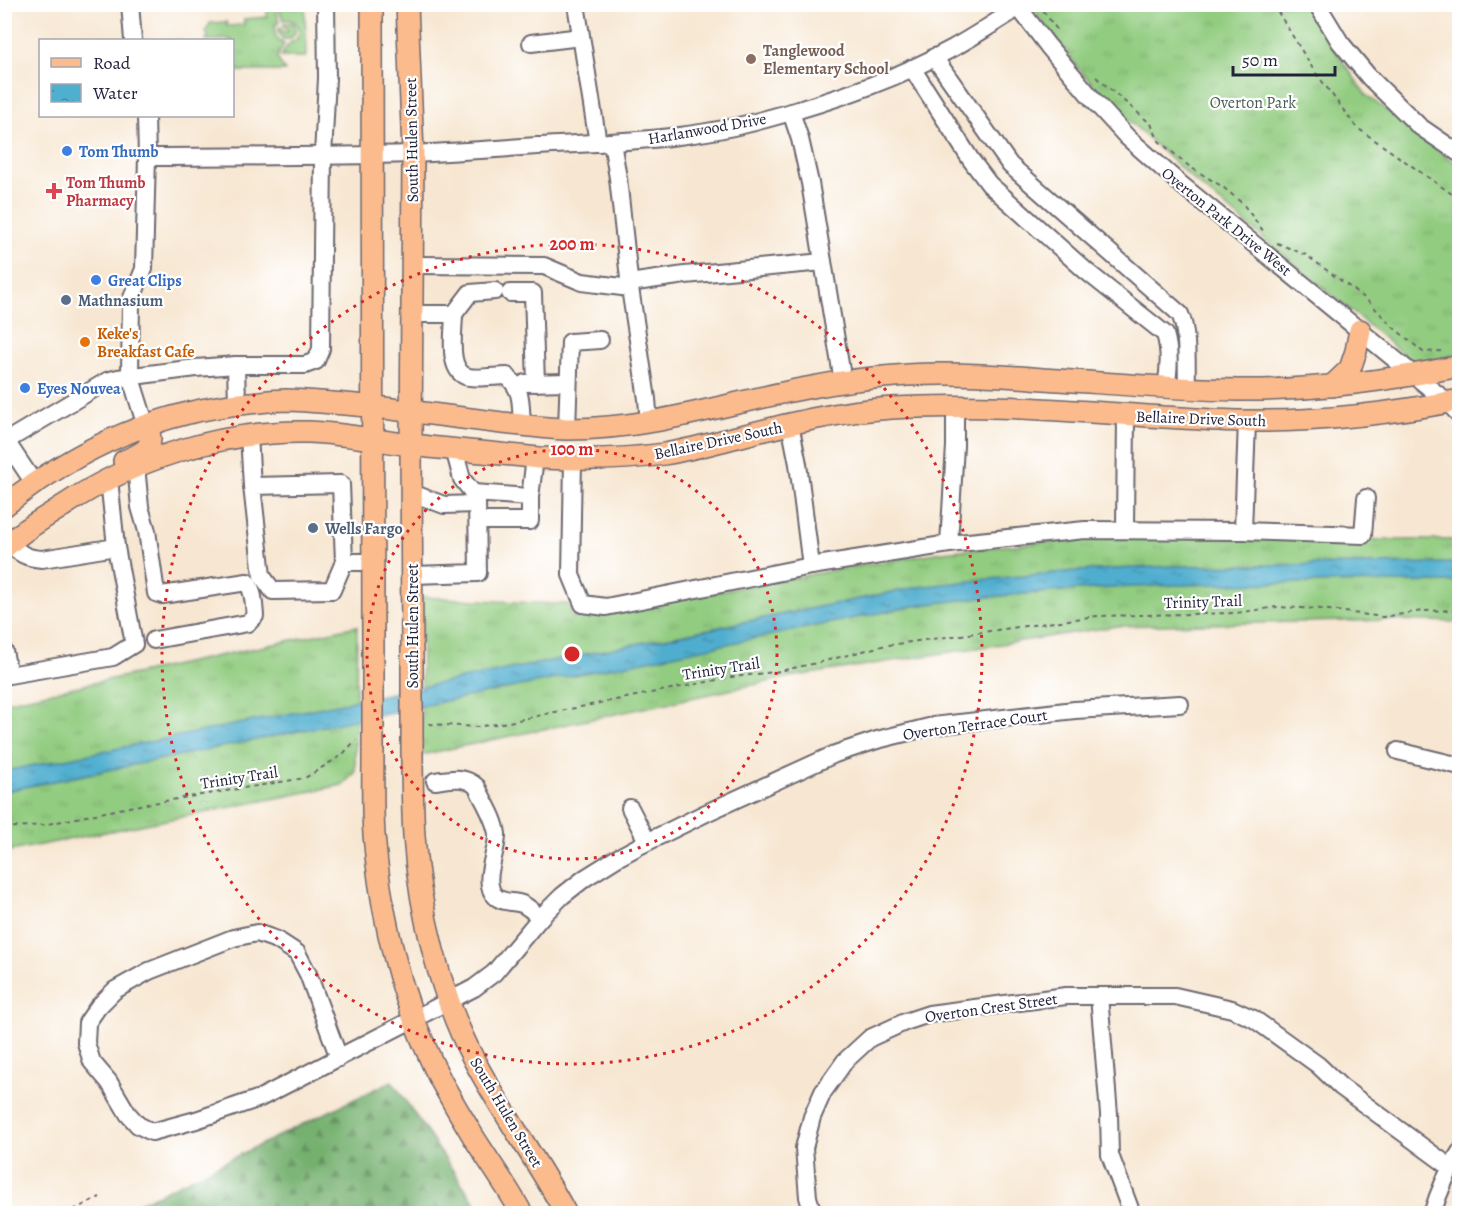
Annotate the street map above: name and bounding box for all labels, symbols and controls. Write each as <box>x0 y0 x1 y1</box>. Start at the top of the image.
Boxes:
legend <box>39 39 234 117</box>
scale bar <box>1233 39 1335 77</box>
place label: Tanglewood Elementary School <box>763 40 889 80</box>
text: 50 m <box>1242 48 1278 72</box>
text: Road <box>93 51 131 75</box>
marker: Tanglewood Elementary School <box>744 52 758 66</box>
street label: South Hulen Street <box>400 77 424 203</box>
text: Water <box>92 81 138 105</box>
park label: Overton Park <box>1210 92 1296 114</box>
street label: Harlanwood Drive <box>646 108 768 150</box>
place label: Tom Thumb <box>79 141 159 163</box>
marker: Tom Thumb <box>60 144 74 158</box>
street label: Overton Park Drive West <box>1157 162 1296 281</box>
place label: Tom Thumb Pharmacy <box>66 172 146 212</box>
marker: Tom Thumb Pharmacy <box>47 184 61 198</box>
text: 200 m <box>549 232 595 256</box>
place label: Great Clips <box>108 270 182 292</box>
marker: Great Clips <box>89 273 103 287</box>
place label: Mathnasium <box>78 290 164 312</box>
marker: Mathnasium <box>59 293 73 307</box>
place label: Keke's Breakfast Cafe <box>97 323 195 363</box>
marker: Keke's Breakfast Cafe <box>78 335 92 349</box>
place label: Eyes Nouvea <box>37 378 121 400</box>
marker: Eyes Nouvea <box>18 381 32 395</box>
street label: Bellaire Drive South <box>1135 406 1267 432</box>
street label: Bellaire Drive South <box>652 417 785 465</box>
text: 100 m <box>551 437 593 461</box>
place label: Wells Fargo <box>324 518 403 540</box>
marker: Wells Fargo <box>306 521 320 535</box>
street label: South Hulen Street <box>402 564 424 688</box>
street label: Trinity Trail <box>1164 590 1242 614</box>
centre of rings <box>562 644 582 664</box>
street label: Trinity Trail <box>681 652 761 686</box>
street label: Overton Terrace Court <box>901 704 1049 746</box>
street label: Trinity Trail <box>199 761 279 795</box>
street label: Overton Crest Street <box>923 988 1059 1028</box>
street label: South Hulen Street <box>465 1053 548 1172</box>

